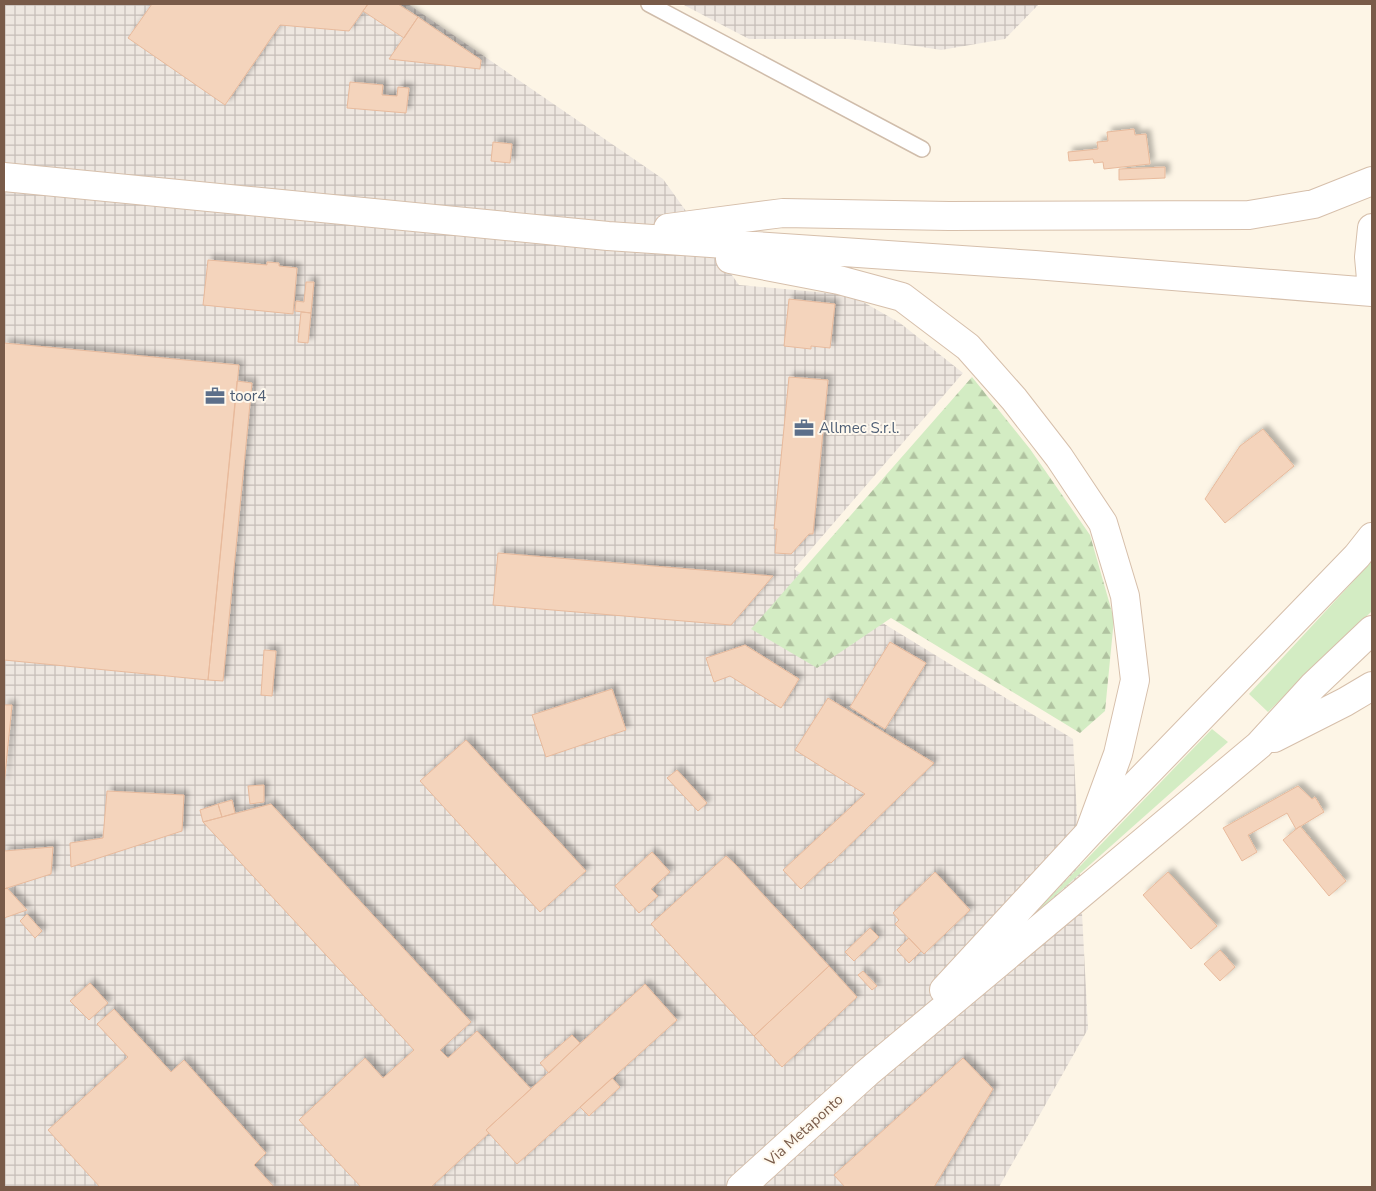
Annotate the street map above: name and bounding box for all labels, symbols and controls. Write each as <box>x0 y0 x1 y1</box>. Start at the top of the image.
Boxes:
office icon: toor4 <box>204 385 226 407</box>
place label: toor4 <box>230 386 266 406</box>
office icon: Allmec S.r.l. <box>793 417 815 439</box>
place label: Allmec S.r.l. <box>819 418 899 438</box>
street label: Via Metaponto <box>760 1090 847 1171</box>

